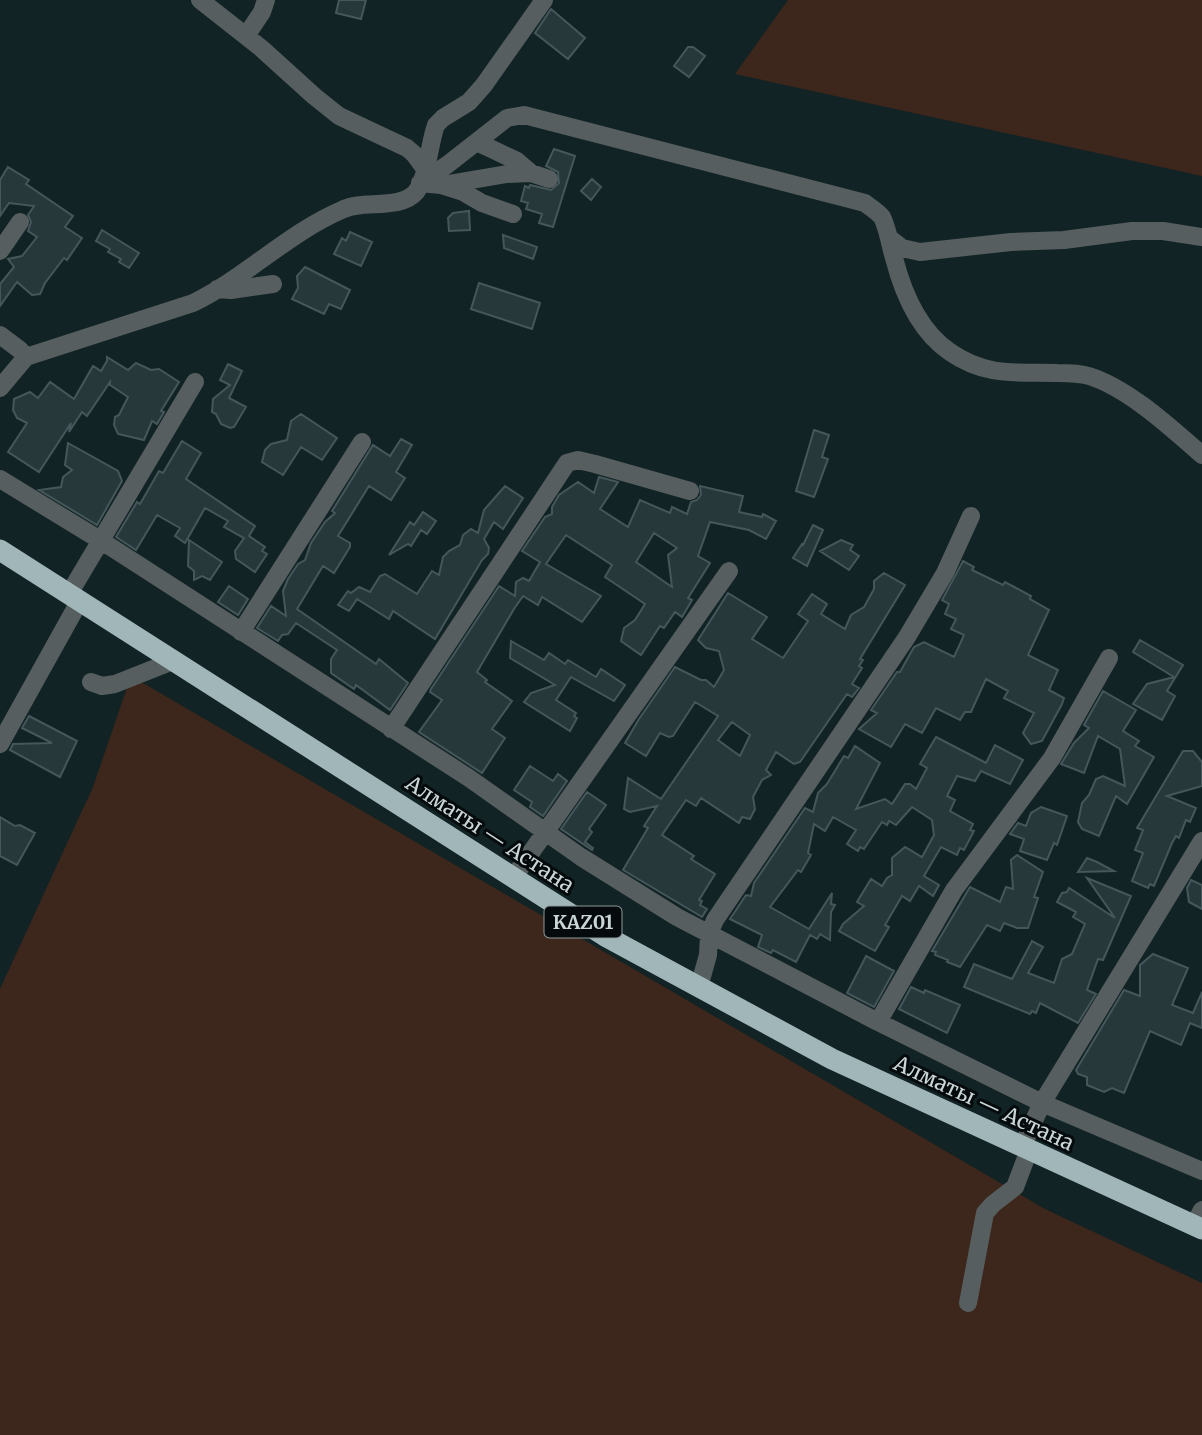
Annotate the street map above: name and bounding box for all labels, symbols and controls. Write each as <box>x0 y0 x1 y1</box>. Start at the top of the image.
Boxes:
street label: Алматы — Астана <box>400 769 579 899</box>
road number: KАZ01 <box>544 906 622 938</box>
street label: Алматы — Астана <box>889 1049 1078 1157</box>

